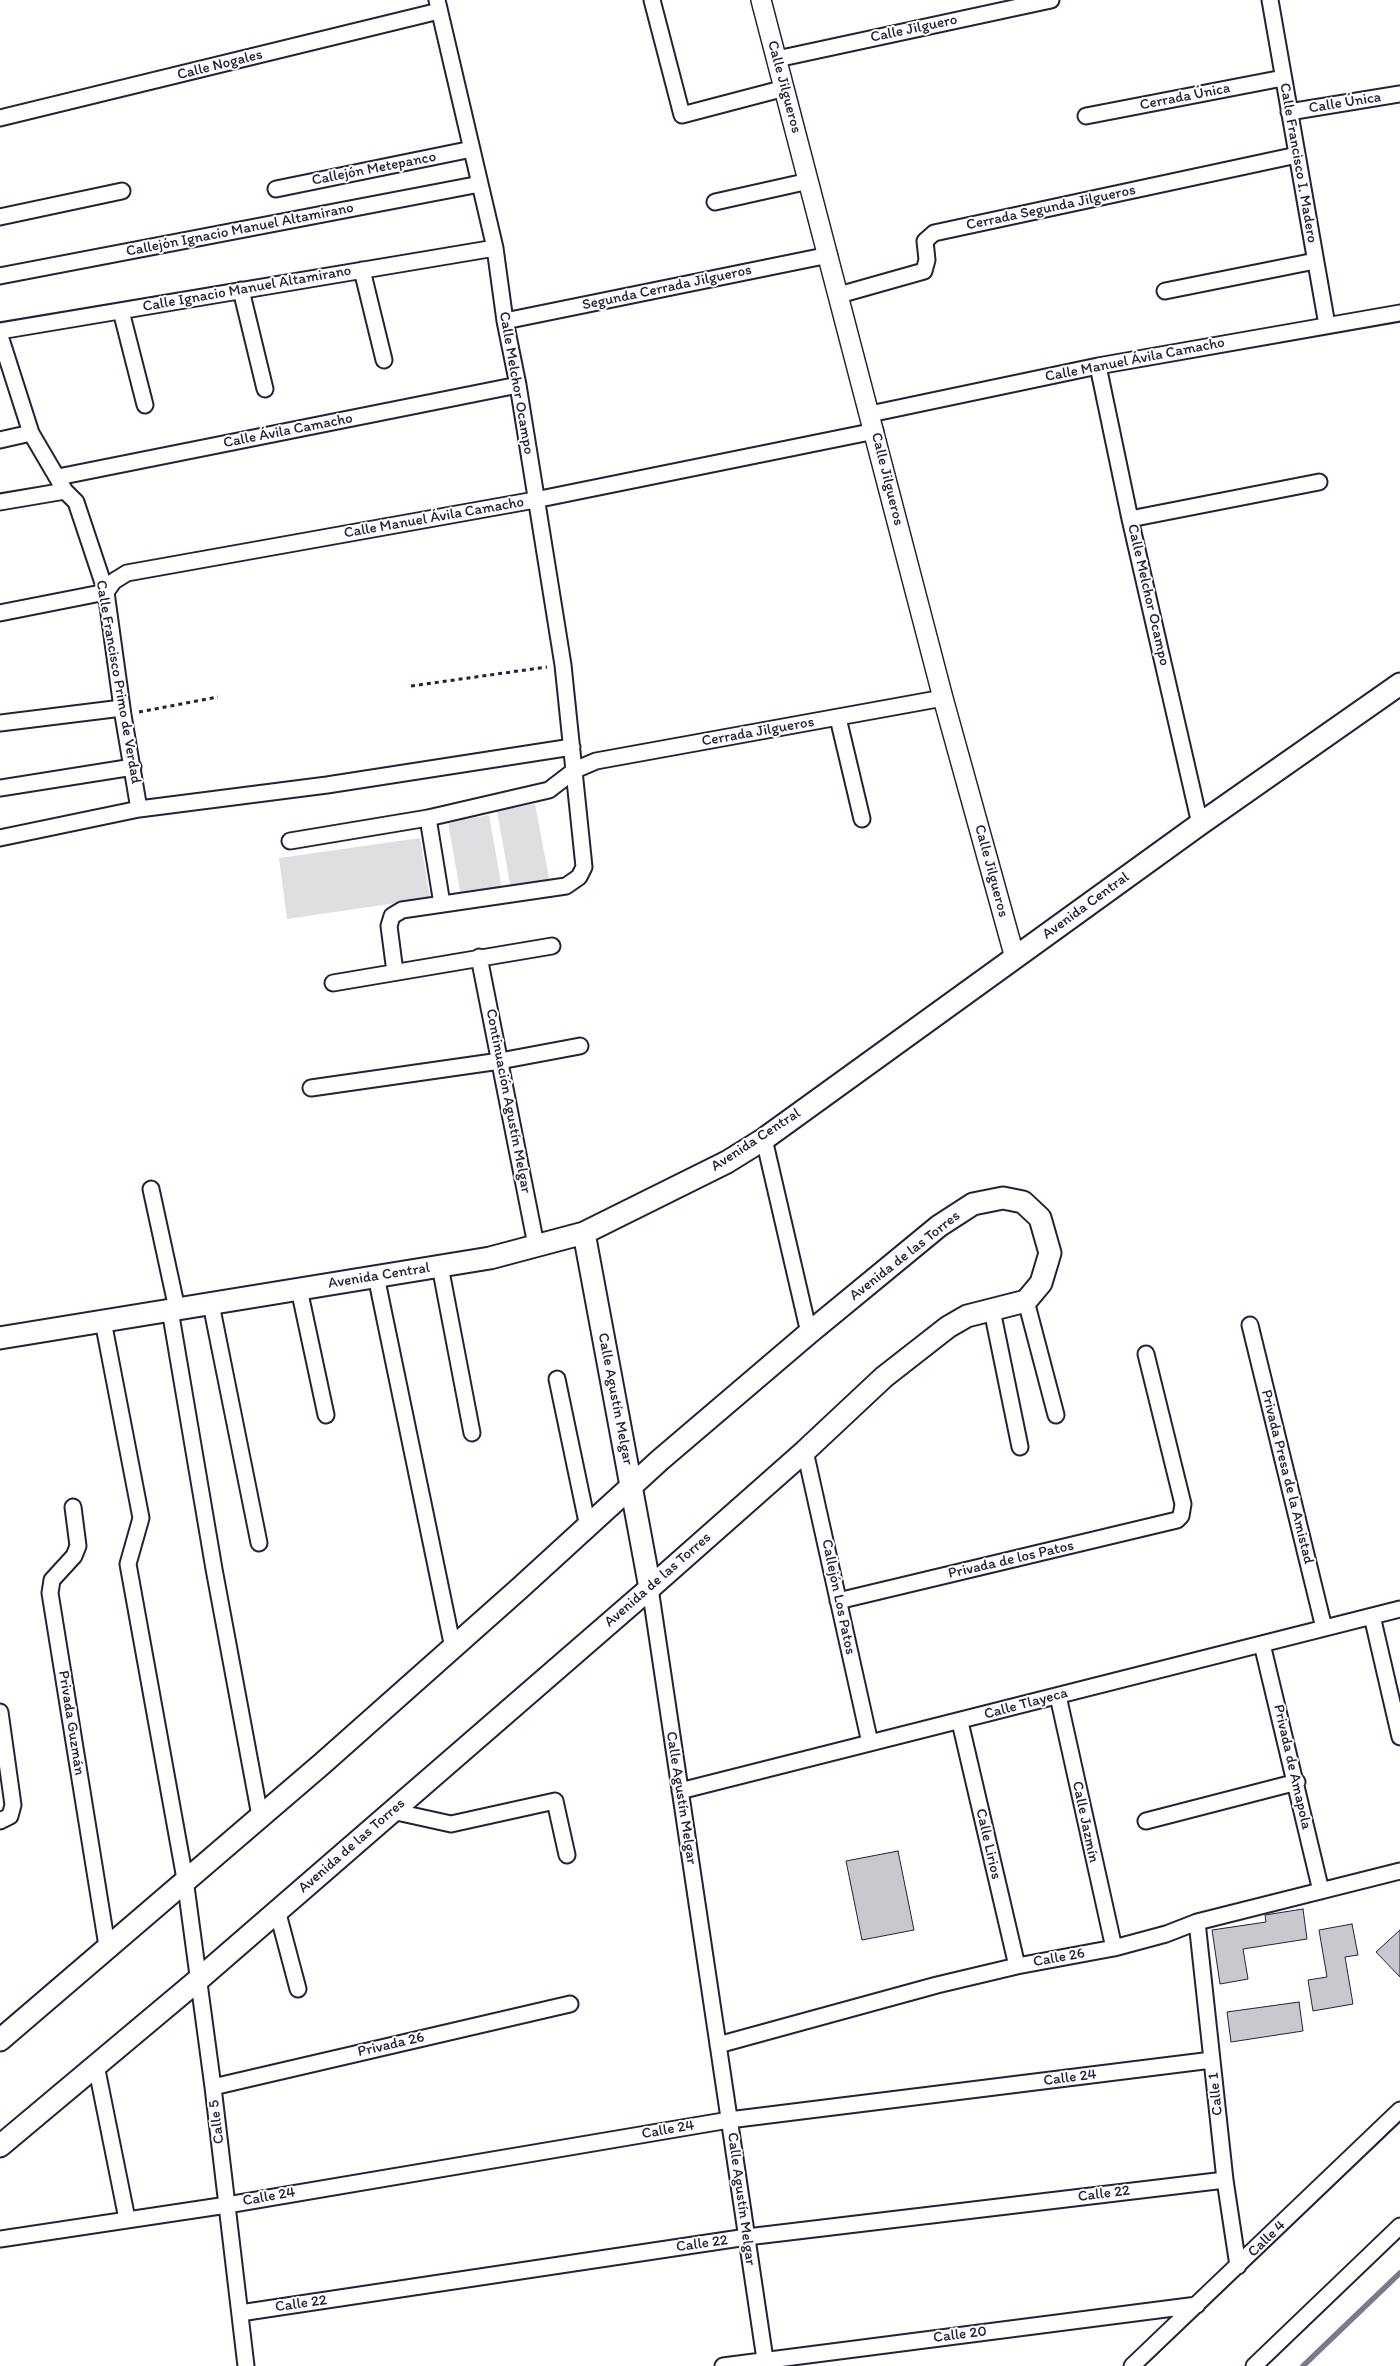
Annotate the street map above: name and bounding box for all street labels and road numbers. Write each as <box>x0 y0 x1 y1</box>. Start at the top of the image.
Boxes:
street label: Calle Jilguero <box>869 11 959 47</box>
street label: Calle Jilgueros <box>763 39 805 135</box>
street label: Calle Nogales <box>175 46 265 84</box>
street label: Cerrada Única <box>1138 79 1232 115</box>
street label: Calle Francisco I. Madero <box>1275 82 1321 244</box>
street label: Calle Única <box>1308 88 1382 118</box>
street label: Callejón Metepanco <box>310 148 438 190</box>
street label: Cerrada Segunda Jilgueros <box>965 181 1137 235</box>
street label: Callejón Ignacio Manuel Altamirano <box>125 199 355 261</box>
street label: Segunda Cerrada Jilgueros <box>581 261 753 315</box>
street label: Calle Ignacio Manuel Altamirano <box>141 262 353 316</box>
street label: Calle Melchor Ocampo <box>495 310 537 456</box>
street label: Calle Manuel Ávila Camacho <box>1044 334 1226 386</box>
street label: Calle Ávila Camacho <box>222 410 354 452</box>
street label: Calle Jilgueros <box>867 431 907 527</box>
street label: Calle Manuel Ávila Camacho <box>343 493 525 543</box>
street label: Calle Melchor Ocampo <box>1123 522 1173 668</box>
street label: Calle Francisco Primo de Verdad <box>91 579 145 785</box>
street label: Cerrada Jilgueros <box>700 713 816 751</box>
street label: Calle Jilgueros <box>970 823 1012 919</box>
street label: Avenida Central <box>1039 868 1133 944</box>
street label: Continuación Agustín Melgar <box>481 1007 535 1195</box>
street label: Avenida Central <box>708 1104 804 1176</box>
street label: Avenida de las Torres <box>846 1207 964 1305</box>
street label: Avenida Central <box>327 1259 431 1293</box>
street label: Calle Agustín Melgar <box>593 1331 637 1467</box>
street label: Privada Presa de la Amistad <box>1257 1388 1317 1566</box>
street label: Avenida de las Torres <box>601 1529 715 1631</box>
street label: Privada de los Patos <box>946 1537 1076 1583</box>
street label: Callejón Los Patos <box>817 1538 859 1656</box>
street label: Privada Guzmán <box>54 1669 88 1777</box>
street label: Calle Tlayeca <box>982 1684 1070 1724</box>
street label: Privada de Amapola <box>1269 1703 1315 1831</box>
street label: Calle Agustín Melgar <box>662 1730 700 1866</box>
street label: Calle Jazmín <box>1068 1780 1102 1864</box>
street label: Avenida de las Torres <box>295 1795 409 1897</box>
street label: Calle Lirios <box>971 1807 1005 1881</box>
street label: Calle 26 <box>1032 1945 1086 1971</box>
street label: Privada 26 <box>356 2029 426 2061</box>
street label: Calle 24 <box>1042 2066 1098 2090</box>
street label: Calle 1 <box>1205 2071 1227 2117</box>
street label: Calle 5 <box>205 2099 229 2145</box>
street label: Calle 24 <box>640 2117 696 2143</box>
street label: Calle Agustín Melgar <box>723 2131 759 2267</box>
street label: Calle 22 <box>1077 2182 1131 2206</box>
street label: Calle 24 <box>241 2184 297 2210</box>
street label: Calle 4 <box>1244 2217 1290 2261</box>
street label: Calle 22 <box>675 2231 729 2257</box>
street label: Calle 22 <box>274 2291 328 2317</box>
street label: Calle 20 <box>932 2323 988 2347</box>

